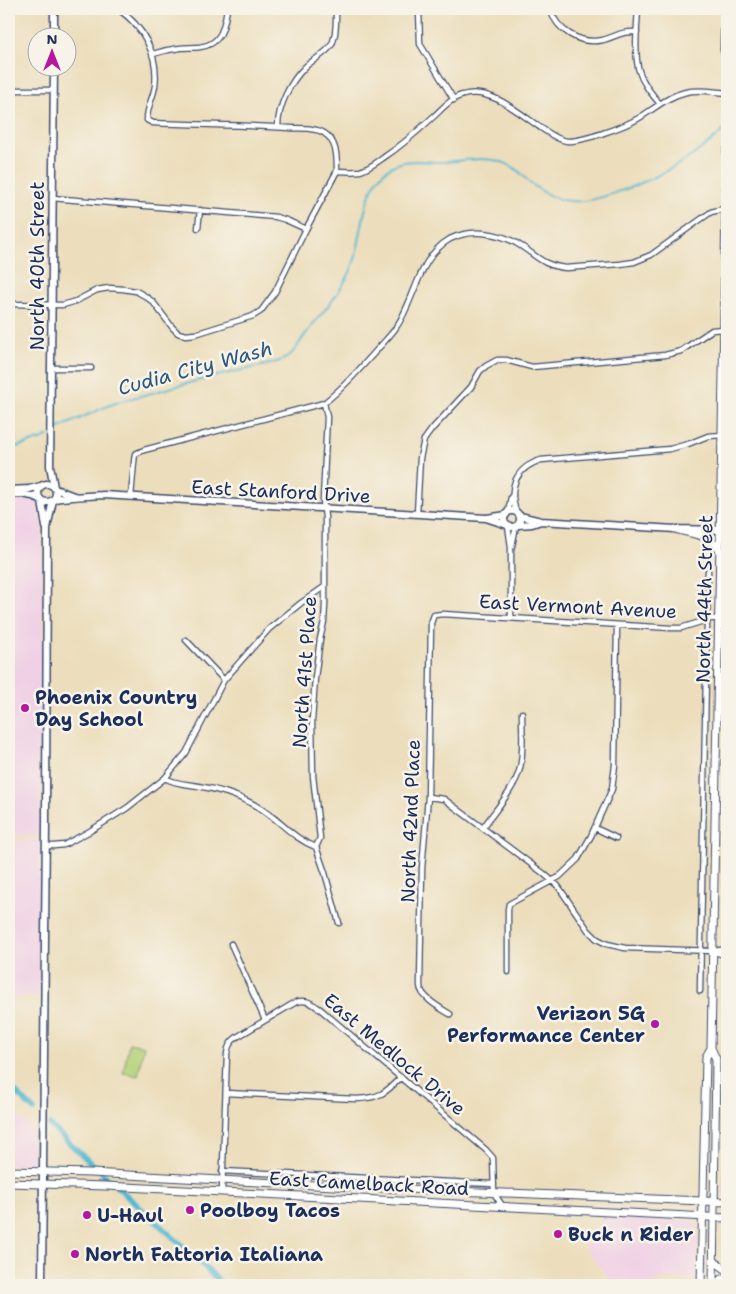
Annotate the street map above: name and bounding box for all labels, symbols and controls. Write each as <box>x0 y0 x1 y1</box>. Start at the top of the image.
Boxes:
north arrow <box>28 28 78 78</box>
text: N <box>46 30 58 48</box>
street label: North 40th Street <box>25 182 50 350</box>
water label: Cudia City Wash <box>115 335 275 401</box>
street label: East Stanford Drive <box>191 474 371 509</box>
street label: North 44th Street <box>691 515 718 683</box>
street label: East Vermont Avenue <box>478 589 678 624</box>
street label: North 41st Place <box>287 595 322 749</box>
place label: Phoenix Country Day School <box>35 685 197 732</box>
marker: Phoenix Country Day School <box>19 702 31 714</box>
street label: North 42nd Place <box>395 739 426 903</box>
street label: East Medlock Drive <box>319 988 471 1121</box>
place label: Verizon 5G Performance Center <box>447 1001 645 1048</box>
marker: Verizon 5G Performance Center <box>649 1018 661 1030</box>
street label: East Camelback Road <box>268 1166 470 1201</box>
place label: Poolboy Tacos <box>200 1198 340 1223</box>
place label: U-Haul <box>97 1203 164 1228</box>
marker: Poolboy Tacos <box>184 1204 196 1216</box>
marker: U-Haul <box>81 1209 93 1221</box>
place label: Buck n Rider <box>568 1222 693 1247</box>
marker: Buck n Rider <box>552 1228 564 1240</box>
place label: North Fattoria Italiana <box>85 1242 323 1267</box>
marker: North Fattoria Italiana <box>69 1248 81 1260</box>

